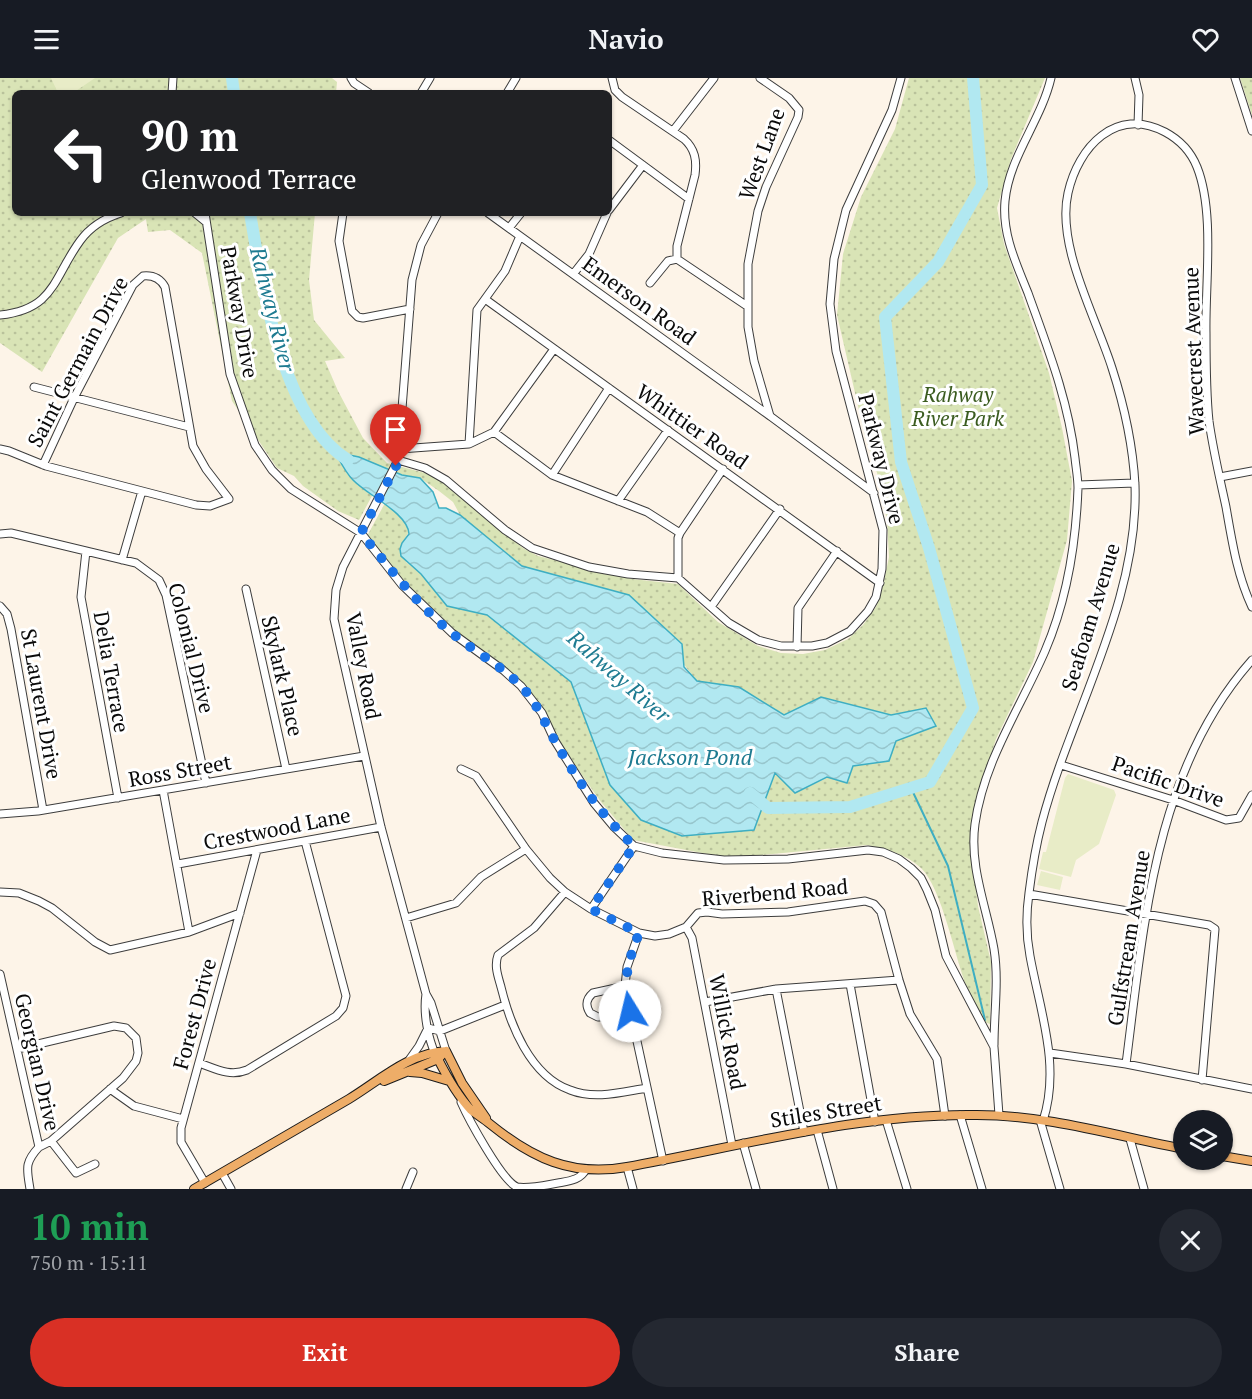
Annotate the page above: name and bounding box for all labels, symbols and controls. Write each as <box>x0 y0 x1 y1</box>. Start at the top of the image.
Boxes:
text: Navio <box>588 21 664 57</box>
icon: menu <box>30 23 63 56</box>
icon: heart <box>1189 23 1222 56</box>
street label: West Lane <box>731 104 791 204</box>
text: 90 m <box>141 107 239 163</box>
icon: left <box>42 114 120 192</box>
text: Glenwood Terrace <box>141 161 357 197</box>
water label: Rahway River <box>244 243 303 376</box>
street label: Parkway Drive <box>215 244 265 380</box>
street label: Emerson Road <box>577 249 702 351</box>
street label: Wavecrest Avenue <box>1176 266 1210 436</box>
street label: Saint Germain Drive <box>20 271 134 452</box>
street label: Whittier Road <box>631 377 754 475</box>
park label: Rahway River Park <box>911 380 1005 432</box>
street label: Parkway Drive <box>852 391 912 527</box>
pin <box>370 404 421 466</box>
icon: arrive <box>379 413 412 446</box>
street label: Seafoam Avenue <box>1054 539 1126 694</box>
street label: Colonial Drive <box>162 580 222 716</box>
street label: Delia Terrace <box>88 609 136 735</box>
street label: Valley Road <box>340 610 388 722</box>
street label: Skylark Place <box>255 613 310 739</box>
water label: Rahway River <box>561 622 678 729</box>
street label: St Laurent Drive <box>15 626 69 781</box>
water label: Jackson Pond <box>627 742 754 771</box>
street label: Ross Street <box>126 747 234 793</box>
street label: Pacific Drive <box>1109 749 1228 813</box>
street label: Crestwood Lane <box>201 800 353 856</box>
street label: Gulfstream Avenue <box>1100 848 1156 1028</box>
street label: Riverbend Road <box>701 872 850 912</box>
street label: Forest Drive <box>166 955 222 1072</box>
street label: Willick Road <box>703 971 753 1092</box>
position arrow <box>598 979 662 1043</box>
street label: Georgian Drive <box>9 990 67 1133</box>
street label: Stiles Street <box>768 1088 884 1134</box>
map controls <box>1173 1110 1233 1170</box>
button: layers <box>1173 1110 1233 1170</box>
text: 10 min <box>30 1203 149 1250</box>
button: close <box>1159 1209 1222 1272</box>
text: 750 m · 15:11 <box>30 1249 148 1276</box>
button: Exit <box>30 1318 620 1387</box>
button: Share <box>632 1318 1222 1387</box>

